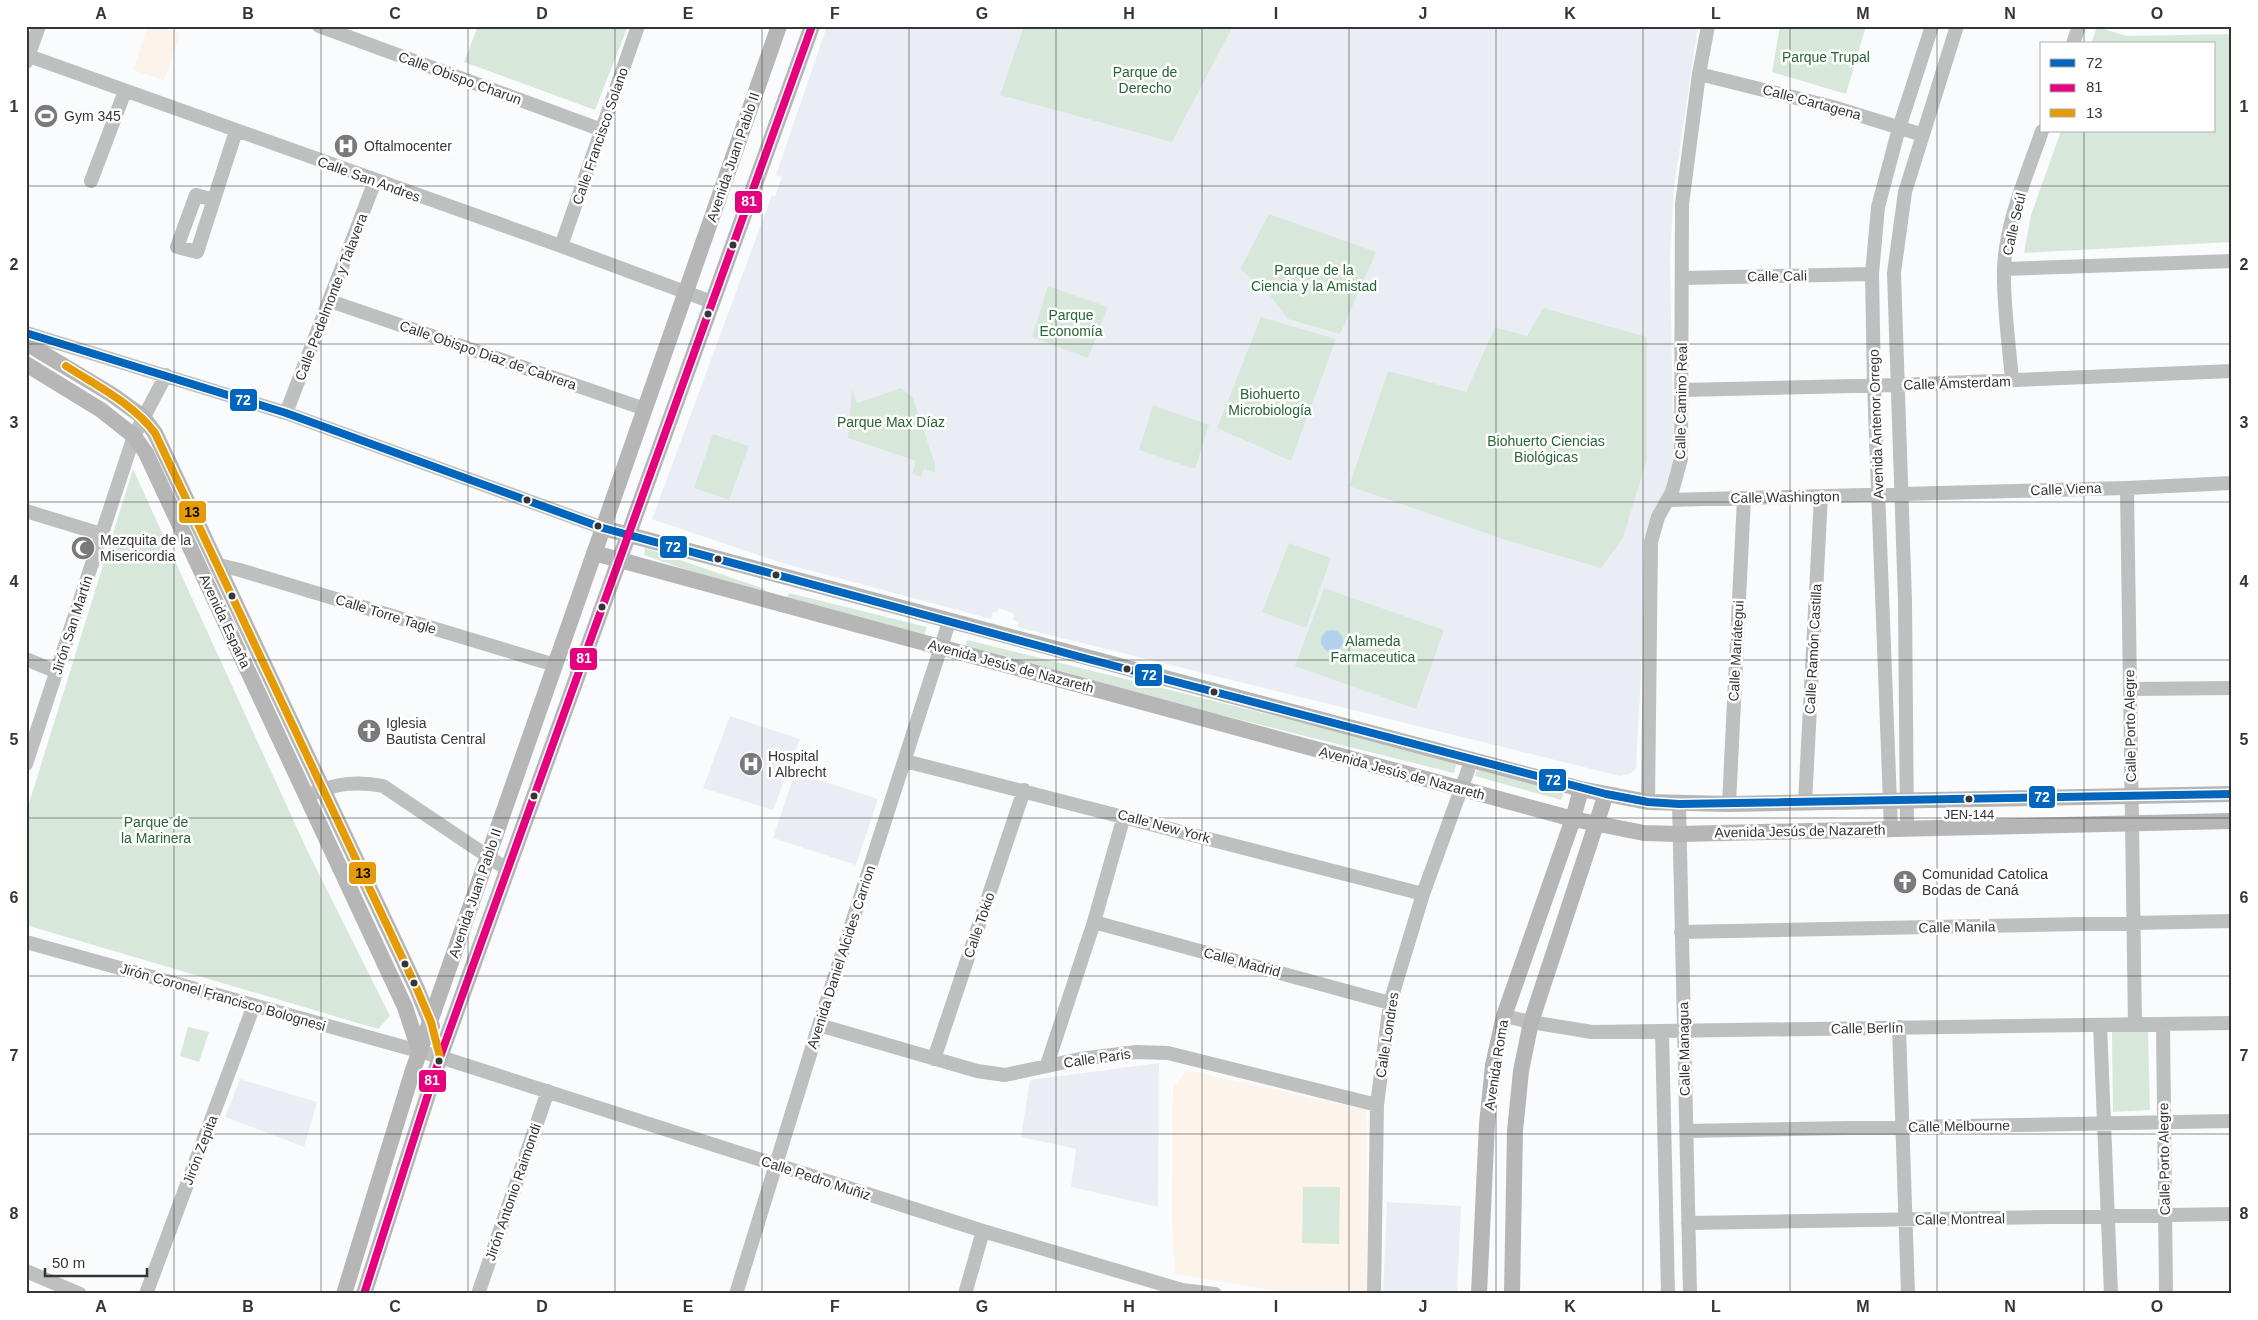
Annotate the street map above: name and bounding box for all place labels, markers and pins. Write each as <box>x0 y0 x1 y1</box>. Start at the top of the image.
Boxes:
sports icon: Gym 345 <box>33 103 59 129</box>
place label: Gym 345 <box>64 108 121 124</box>
hospital icon: Oftalmocenter <box>333 133 359 159</box>
place label: Oftalmocenter <box>364 138 452 154</box>
unlabelled marker <box>728 240 738 250</box>
unlabelled marker <box>703 309 713 319</box>
unlabelled marker <box>522 495 532 505</box>
unlabelled marker <box>593 521 603 531</box>
place label: Mezquita de la Misericordia <box>100 532 191 564</box>
mosque icon: Mezquita de la Misericordia <box>70 535 96 561</box>
unlabelled marker <box>713 554 723 564</box>
unlabelled marker <box>771 570 781 580</box>
unlabelled marker <box>227 591 237 601</box>
unlabelled marker <box>597 602 607 612</box>
unlabelled marker <box>1122 664 1132 674</box>
unlabelled marker <box>1209 687 1219 697</box>
place label: Iglesia Bautista Central <box>386 715 486 747</box>
church icon: Iglesia Bautista Central <box>356 718 382 744</box>
place label: Hospital I Albrecht <box>768 748 826 780</box>
hospital icon: Hospital I Albrecht <box>738 751 764 777</box>
unlabelled marker <box>529 791 539 801</box>
marker: JEN-144 <box>1964 794 1974 804</box>
place label: JEN-144 <box>1944 807 1994 822</box>
place label: Comunidad Catolica Bodas de Caná <box>1922 866 2048 898</box>
church icon: Comunidad Catolica Bodas de Caná <box>1892 869 1918 895</box>
unlabelled marker <box>400 959 410 969</box>
unlabelled marker <box>409 978 419 988</box>
unlabelled marker <box>434 1056 444 1066</box>

